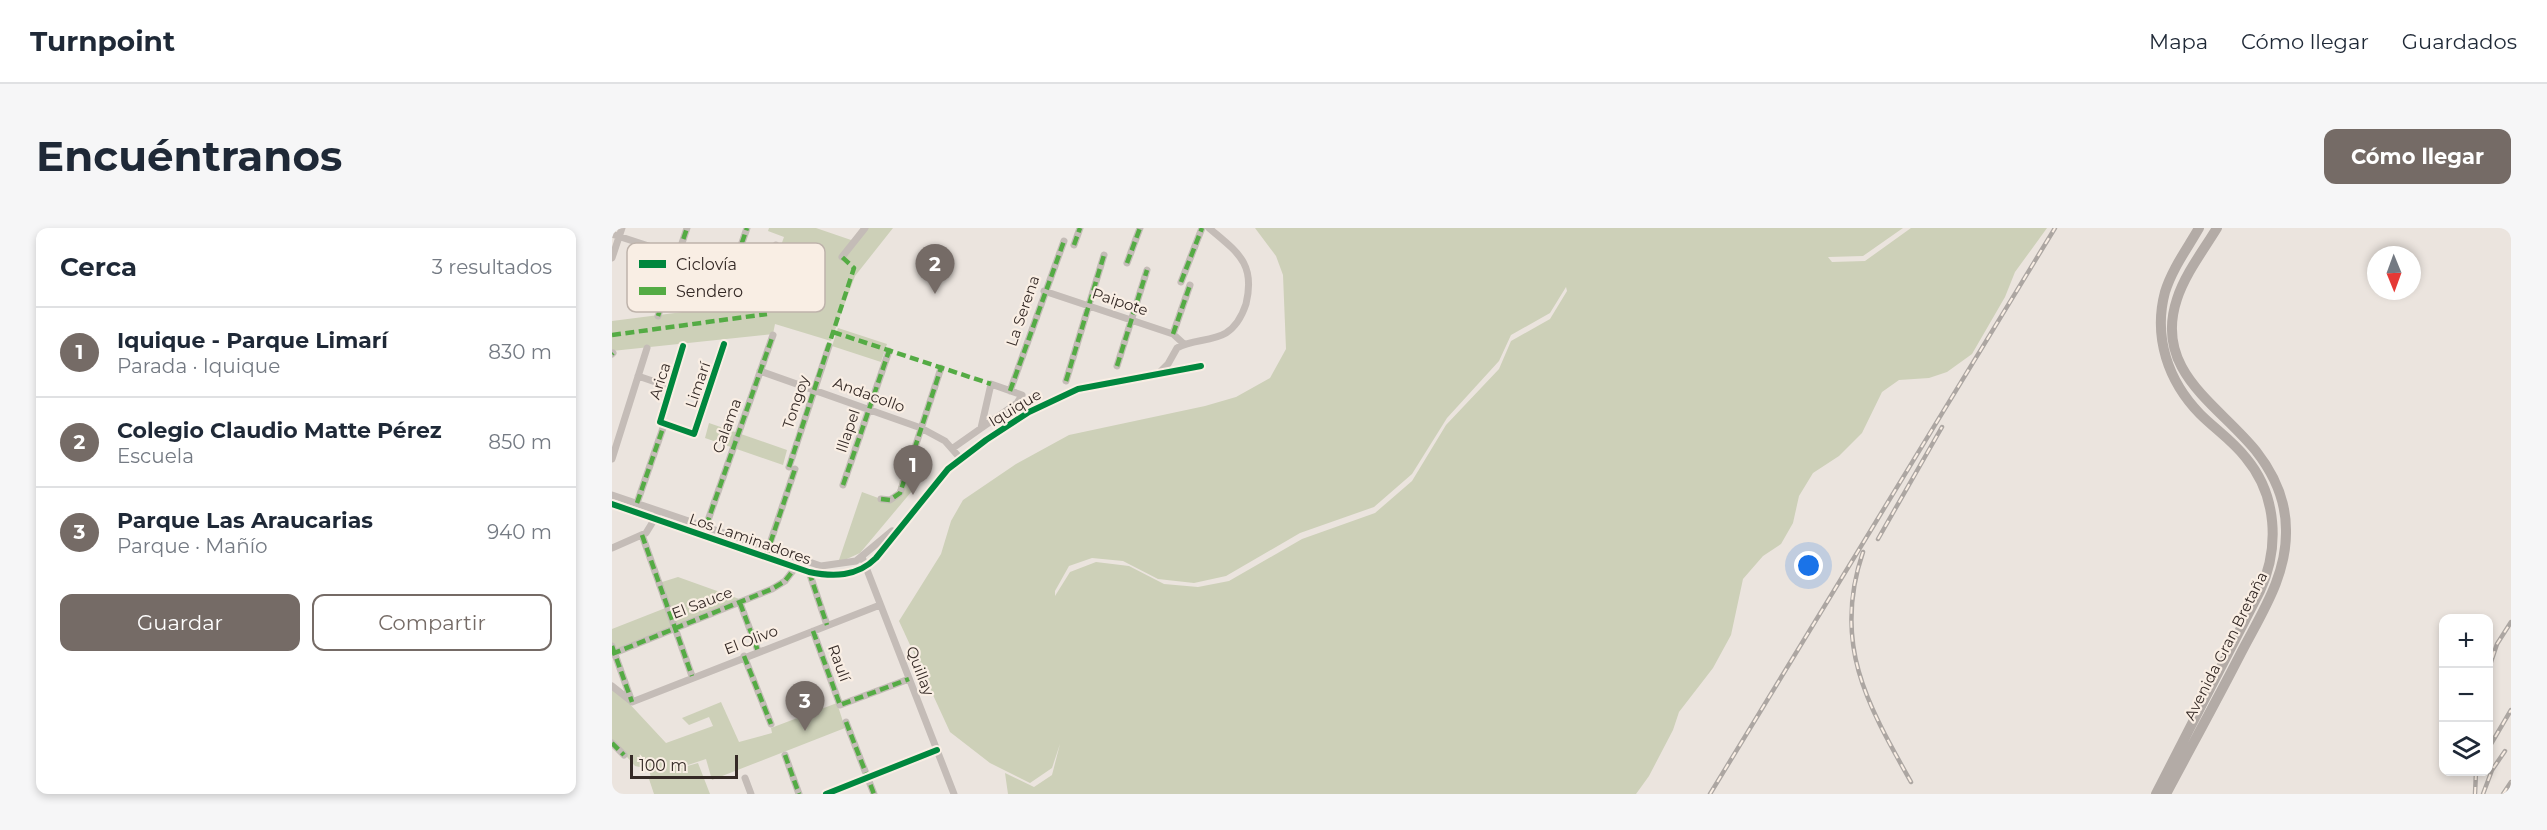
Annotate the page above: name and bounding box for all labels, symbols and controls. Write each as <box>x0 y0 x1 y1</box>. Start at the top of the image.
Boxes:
text: Turnpoint <box>30 24 175 58</box>
text: Mapa <box>2149 29 2208 54</box>
text: Cómo llegar <box>2241 29 2369 54</box>
text: Guardados <box>2402 29 2517 54</box>
button: Cómo llegar <box>2324 129 2511 184</box>
text: Encuéntranos <box>36 130 342 182</box>
legend <box>627 243 825 312</box>
pin: 2 <box>916 244 954 294</box>
north arrow <box>2367 246 2421 300</box>
text: Cerca <box>60 251 137 283</box>
text: 3 resultados <box>432 255 552 279</box>
text: Ciclovía <box>676 255 737 274</box>
street label: La Serena <box>1002 273 1044 349</box>
text: Sendero <box>676 282 743 301</box>
street label: Paipote <box>1090 284 1151 320</box>
text: Iquique - Parque Limarí <box>117 327 388 354</box>
text: 1 <box>76 340 83 364</box>
text: 830 m <box>488 340 552 364</box>
text: Parada · Iquique <box>117 354 280 378</box>
street label: Limarí <box>681 358 715 410</box>
street label: Arica <box>645 360 674 402</box>
street label: Tongoy <box>778 372 813 431</box>
street label: Andacollo <box>831 373 908 416</box>
street label: Iquique <box>985 384 1045 431</box>
street label: Calama <box>708 396 745 456</box>
street label: Illapel <box>831 407 864 455</box>
text: Colegio Claudio Matte Pérez <box>117 417 442 444</box>
text: 2 <box>74 430 85 454</box>
text: 850 m <box>488 430 552 454</box>
text: Escuela <box>117 444 194 468</box>
pin: 1 <box>894 446 932 495</box>
text: Parque Las Araucarias <box>117 507 373 534</box>
street label: Los Laminadores <box>687 509 814 568</box>
text: 3 <box>74 520 85 544</box>
text: 940 m <box>487 520 552 544</box>
text: Parque · Mañío <box>117 534 268 558</box>
your location <box>1794 551 1823 580</box>
street label: Avenida Gran Bretaña <box>2180 568 2271 723</box>
street label: El Sauce <box>669 582 735 623</box>
button: Guardar <box>60 594 300 651</box>
button: Compartir <box>312 594 552 651</box>
map controls <box>2439 614 2493 776</box>
button: + <box>2439 614 2493 668</box>
street label: El Olivo <box>721 621 780 658</box>
street label: Raulí <box>824 642 855 685</box>
street label: Quillay <box>902 643 939 699</box>
button: − <box>2439 668 2493 722</box>
pin: 3 <box>786 682 824 731</box>
button: layers <box>2439 722 2493 776</box>
scale bar <box>630 752 738 780</box>
text: 100 m <box>639 756 687 775</box>

